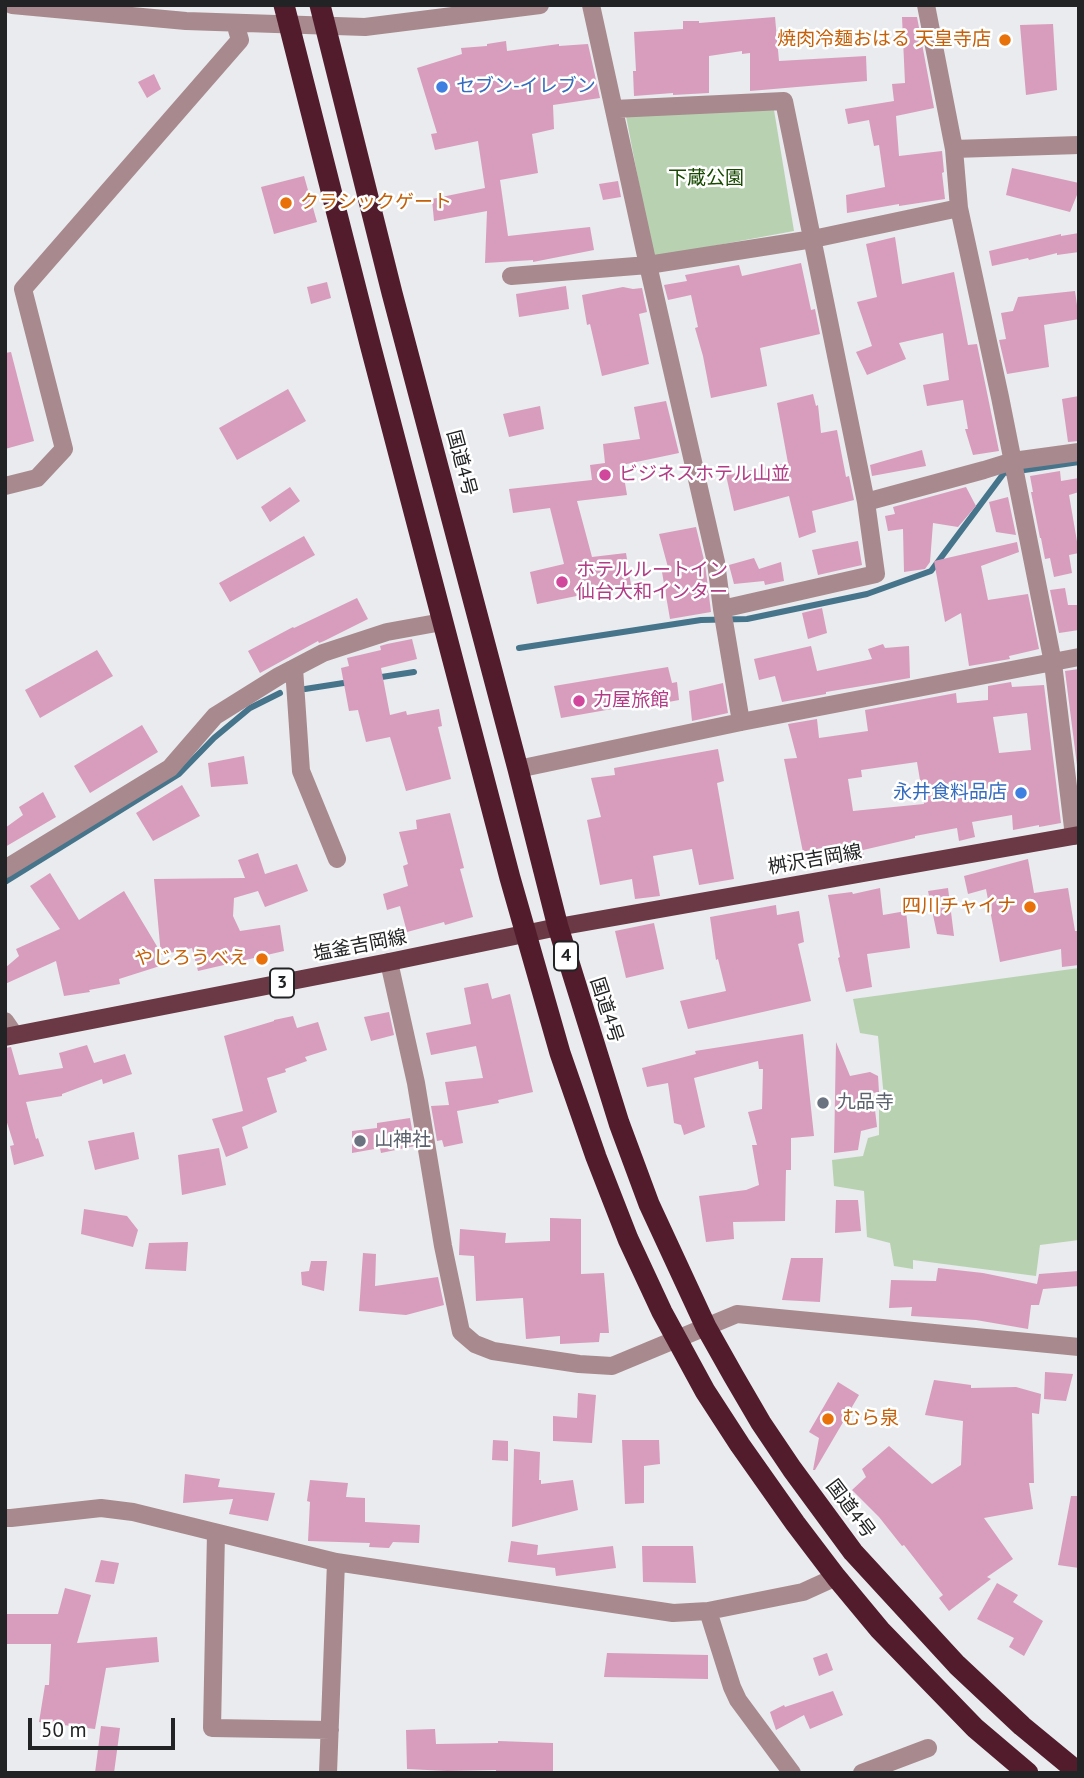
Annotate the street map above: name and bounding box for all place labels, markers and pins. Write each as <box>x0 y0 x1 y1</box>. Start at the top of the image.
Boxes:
place label: 焼肉冷麺おはる 天皇寺店 <box>777 29 991 51</box>
marker: 焼肉冷麺おはる 天皇寺店 <box>997 32 1013 48</box>
place label: セブン-イレブン <box>456 76 596 98</box>
marker: セブン-イレブン <box>434 79 450 95</box>
place label: クラシックゲート <box>300 192 452 214</box>
marker: クラシックゲート <box>278 195 294 211</box>
place label: ビジネスホテル山並 <box>619 464 790 486</box>
marker: ビジネスホテル山並 <box>597 467 613 483</box>
place label: ホテルルートイン 仙台大和インター <box>576 560 728 604</box>
marker: ホテルルートイン 仙台大和インター <box>554 574 570 590</box>
place label: 力屋旅館 <box>593 690 669 712</box>
marker: 力屋旅館 <box>571 693 587 709</box>
place label: 永井食料品店 <box>893 782 1007 804</box>
marker: 永井食料品店 <box>1013 785 1029 801</box>
place label: 四川チャイナ <box>902 896 1016 918</box>
marker: 四川チャイナ <box>1022 899 1038 915</box>
place label: やじろうべえ <box>134 948 248 970</box>
marker: やじろうべえ <box>254 951 270 967</box>
place label: 九品寺 <box>837 1092 894 1114</box>
marker: 九品寺 <box>815 1095 831 1111</box>
place label: 山神社 <box>374 1130 431 1152</box>
marker: 山神社 <box>352 1133 368 1149</box>
place label: むら泉 <box>842 1408 899 1430</box>
marker: むら泉 <box>820 1411 836 1427</box>

